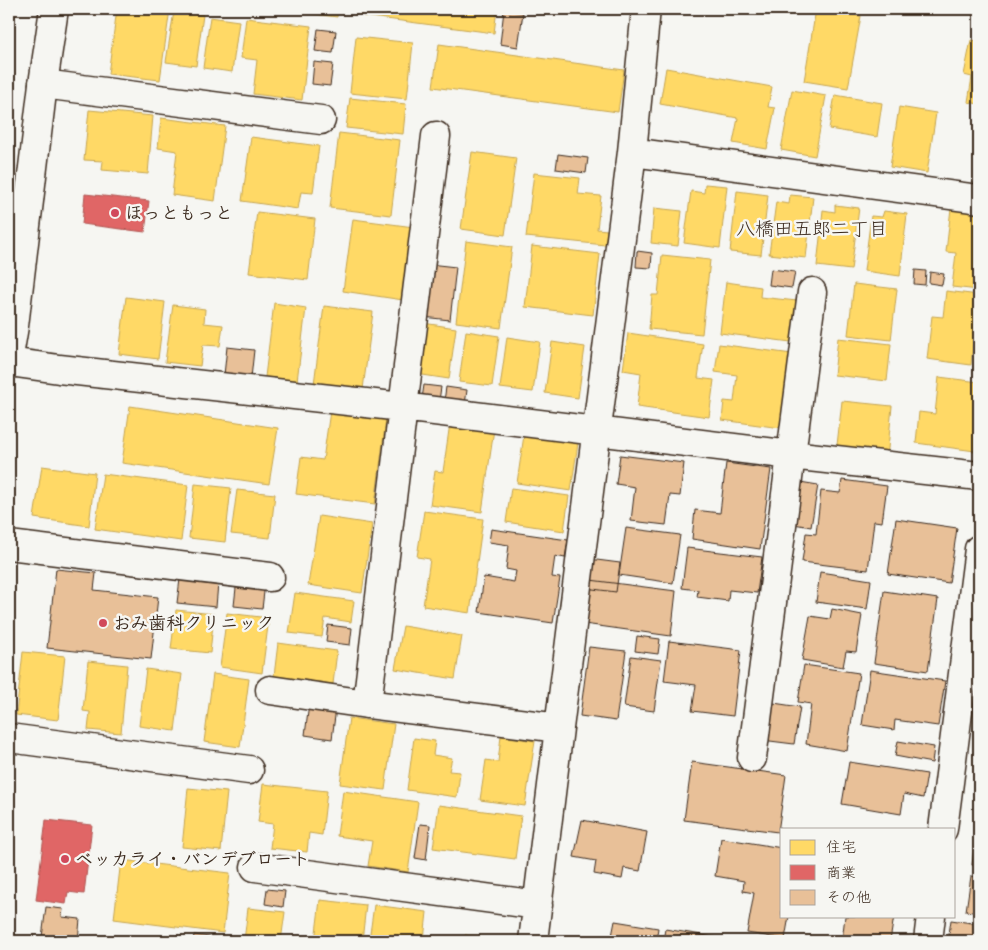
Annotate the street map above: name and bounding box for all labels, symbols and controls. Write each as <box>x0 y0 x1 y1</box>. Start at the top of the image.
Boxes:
place label: ほっともっと <box>125 202 233 224</box>
marker: ほっともっと <box>109 207 121 219</box>
district label: 八橋田五郎二丁目 <box>736 217 888 240</box>
place label: おみ歯科クリニック <box>113 612 274 634</box>
marker: おみ歯科クリニック <box>97 617 109 629</box>
legend <box>780 828 956 918</box>
text: 住宅 <box>826 838 856 856</box>
place label: ベッカライ・バンデブロート <box>75 848 310 870</box>
marker: ベッカライ・バンデブロート <box>59 853 71 865</box>
text: 商業 <box>826 864 856 882</box>
text: その他 <box>826 888 871 906</box>

